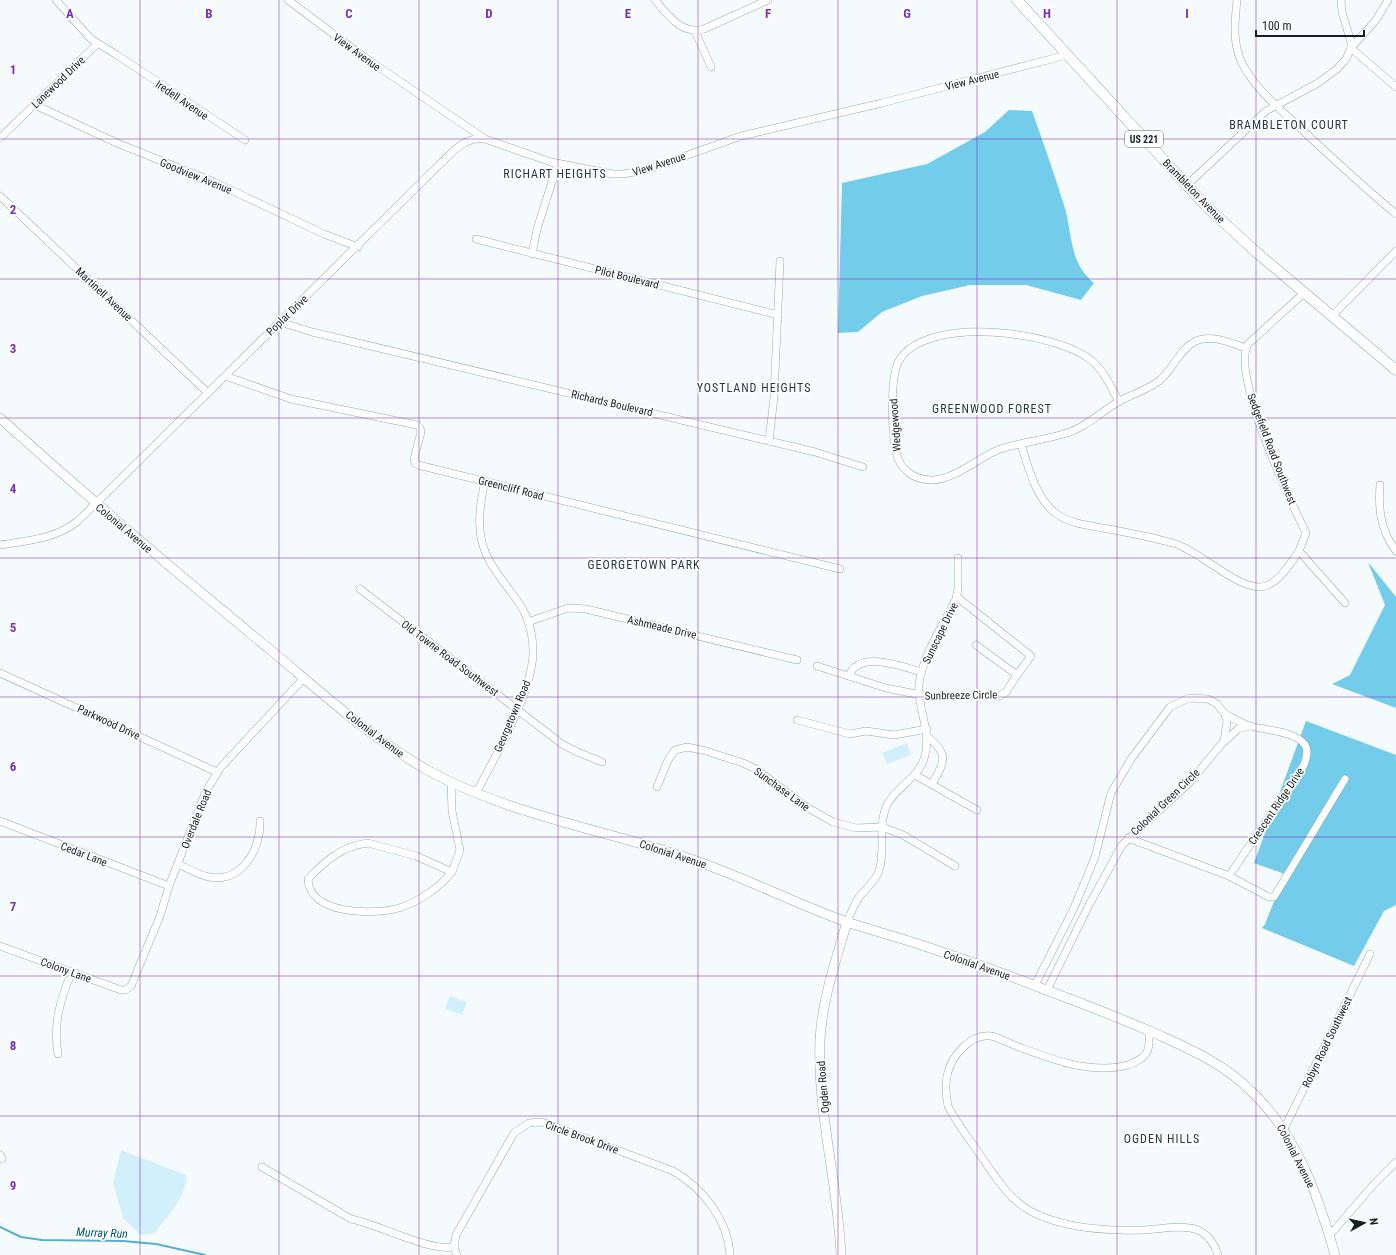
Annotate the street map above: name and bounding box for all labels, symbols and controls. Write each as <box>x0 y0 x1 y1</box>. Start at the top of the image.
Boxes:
text: A <box>66 6 74 21</box>
text: B <box>205 6 213 21</box>
text: C <box>345 6 353 21</box>
text: D <box>485 6 493 21</box>
text: E <box>625 6 632 21</box>
text: F <box>765 6 771 21</box>
text: G <box>903 6 911 21</box>
text: H <box>1043 6 1051 21</box>
text: I <box>1185 6 1189 21</box>
scale bar <box>1256 12 1364 38</box>
text: 100 m <box>1262 19 1292 33</box>
street label: View Avenue <box>331 31 383 74</box>
street label: Lanewood Drive <box>29 54 88 111</box>
text: 1 <box>10 62 16 77</box>
street label: View Avenue <box>944 68 1000 93</box>
street label: Iredell Avenue <box>153 78 211 123</box>
district label: BRAMBLETON COURT <box>1229 118 1349 132</box>
road number: US 221 <box>1125 131 1163 147</box>
street label: View Avenue <box>631 150 687 179</box>
street label: Goodview Avenue <box>158 156 234 197</box>
street label: Brambleton Avenue <box>1160 157 1227 226</box>
district label: RICHART HEIGHTS <box>503 167 607 181</box>
text: 2 <box>10 202 17 217</box>
street label: Pilot Boulevard <box>594 263 660 292</box>
street label: Martinell Avenue <box>73 265 135 324</box>
street label: Poplar Drive <box>264 292 311 338</box>
text: 3 <box>10 341 16 356</box>
district label: YOSTLAND HEIGHTS <box>697 381 811 395</box>
street label: Richards Boulevard <box>570 388 654 419</box>
street label: Sedgefield Road Southwest <box>1244 392 1299 507</box>
street label: Wedgewood <box>887 398 904 452</box>
district label: GREENWOOD FOREST <box>932 402 1052 416</box>
street label: Greencliff Road <box>477 474 545 503</box>
text: 4 <box>10 481 17 496</box>
street label: Colonial Avenue <box>93 501 155 556</box>
district label: GEORGETOWN PARK <box>587 558 701 572</box>
street label: Sunscape Drive <box>920 600 961 666</box>
street label: Ashmeade Drive <box>626 613 698 642</box>
street label: Old Towne Road Southwest <box>399 618 501 699</box>
text: 5 <box>10 620 17 635</box>
street label: Georgetown Road <box>491 678 533 754</box>
street label: Sunbreeze Circle <box>925 688 997 703</box>
street label: Parkwood Drive <box>75 702 142 743</box>
street label: Colonial Avenue <box>343 708 406 761</box>
text: 6 <box>10 759 17 774</box>
street label: Sunchase Lane <box>751 765 812 814</box>
street label: Crescent Ridge Drive <box>1246 765 1307 847</box>
street label: Colonial Green Circle <box>1128 766 1202 839</box>
street label: Overdale Road <box>179 788 214 851</box>
street label: Colonial Avenue <box>638 838 708 871</box>
street label: Cedar Lane <box>59 840 109 869</box>
text: 7 <box>10 899 17 914</box>
street label: Colonial Avenue <box>942 948 1012 983</box>
street label: Colony Lane <box>39 955 93 986</box>
street label: Robyn Road Southwest <box>1300 995 1355 1090</box>
text: 8 <box>10 1038 16 1053</box>
street label: Ogden Road <box>815 1060 832 1114</box>
street label: Circle Brook Drive <box>543 1118 620 1157</box>
street label: Colonial Avenue <box>1274 1122 1317 1190</box>
district label: OGDEN HILLS <box>1124 1132 1200 1146</box>
text: 9 <box>10 1178 16 1193</box>
north arrow <box>1344 1203 1384 1243</box>
text: N <box>1367 1217 1380 1226</box>
water label: Murray Run <box>76 1225 128 1241</box>

